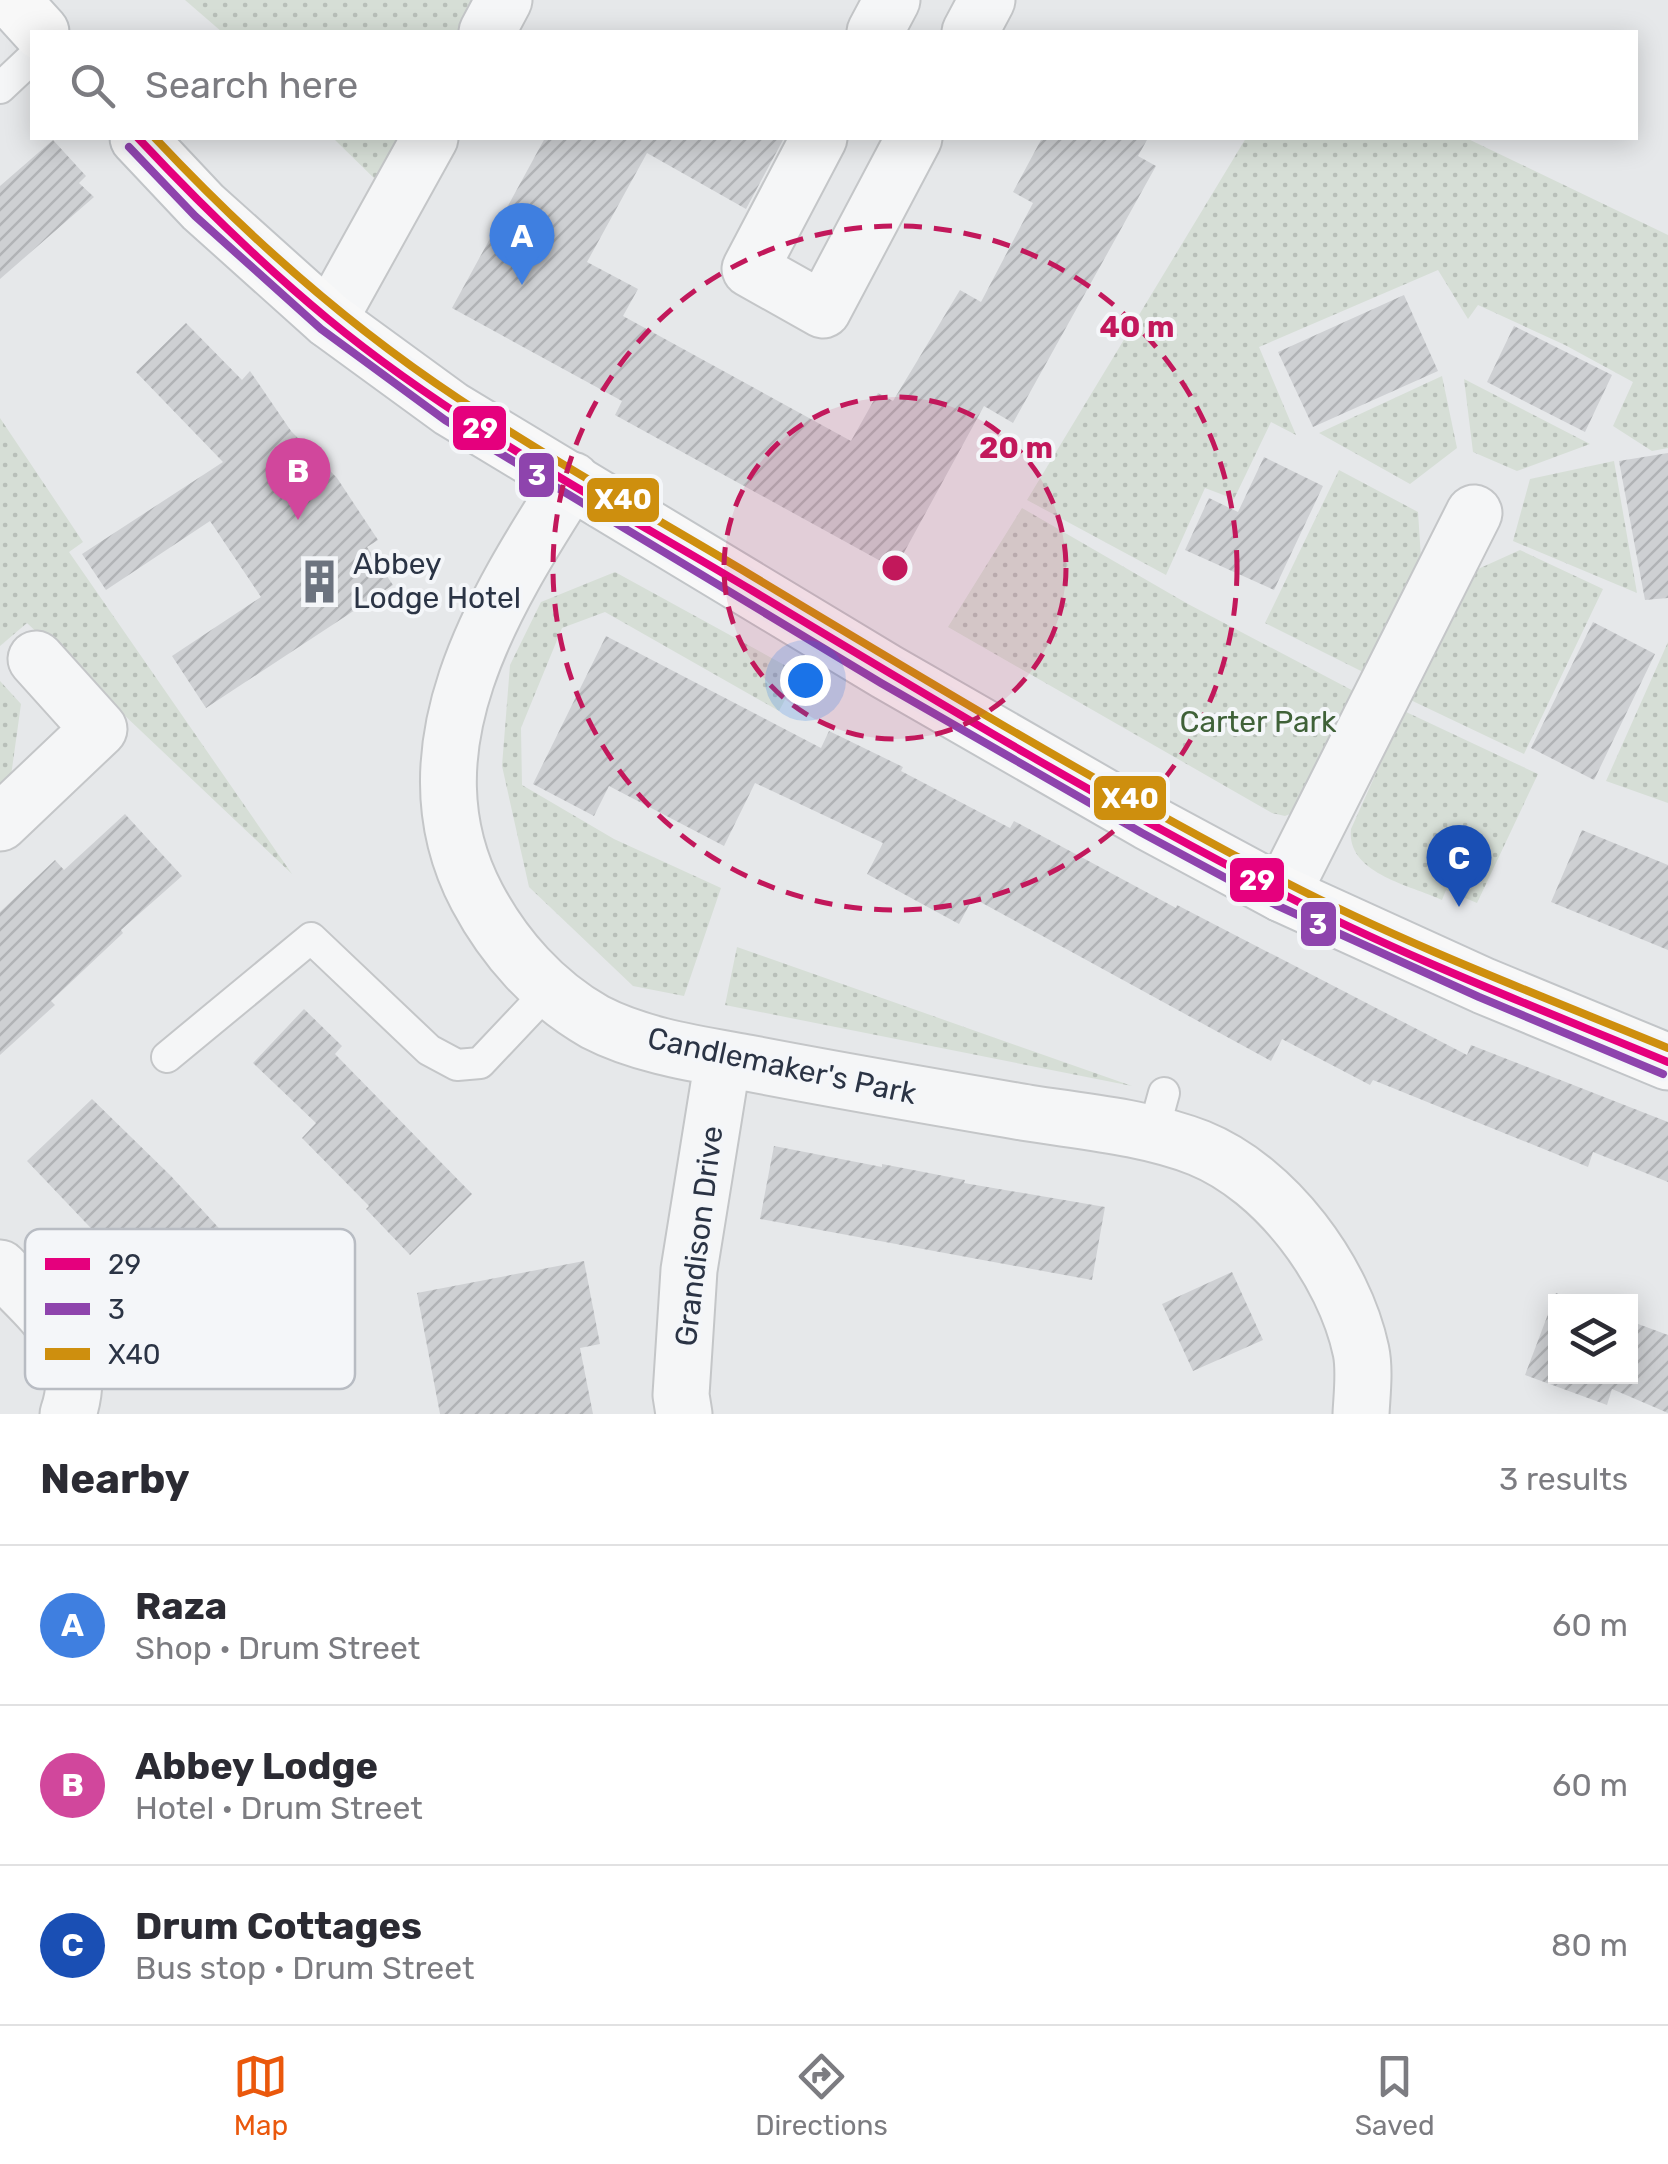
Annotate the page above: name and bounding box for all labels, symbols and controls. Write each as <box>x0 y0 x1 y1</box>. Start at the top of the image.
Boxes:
search box <box>30 30 1638 140</box>
icon: search <box>65 58 120 113</box>
text: Search here <box>145 62 358 108</box>
pin: A <box>490 202 554 285</box>
text: 40 m <box>1100 309 1174 345</box>
line badge: 29 <box>451 404 508 452</box>
text: 29 <box>462 412 498 445</box>
text: 20 m <box>979 430 1053 466</box>
pin: B <box>266 438 330 520</box>
line badge: 3 <box>517 451 556 499</box>
text: 3 <box>528 459 546 492</box>
line badge: X40 <box>585 476 661 524</box>
text: X40 <box>594 483 652 516</box>
place label: Abbey Lodge Hotel <box>353 546 521 616</box>
centre of rings <box>877 550 913 586</box>
building icon: Abbey Lodge Hotel <box>296 557 344 605</box>
your location <box>780 655 831 706</box>
park label: Carter Park <box>1180 704 1337 740</box>
line badge: X40 <box>1092 774 1168 822</box>
text: X40 <box>1101 782 1159 815</box>
pin: C <box>1426 824 1492 907</box>
line badge: 29 <box>1228 856 1286 904</box>
text: 29 <box>1239 864 1275 897</box>
line badge: 3 <box>1299 900 1338 948</box>
text: 3 <box>1309 908 1327 941</box>
street label: Candlemaker's Park <box>644 1020 920 1112</box>
street label: Grandison Drive <box>668 1124 730 1348</box>
legend <box>25 1229 355 1389</box>
text: 29 <box>108 1248 141 1281</box>
text: 3 <box>108 1293 125 1326</box>
map controls <box>1548 1294 1638 1384</box>
button: layers <box>1548 1294 1638 1384</box>
text: X40 <box>108 1338 161 1371</box>
text: Nearby <box>40 1454 190 1504</box>
text: 3 results <box>1499 1460 1628 1498</box>
text: Raza <box>135 1583 227 1629</box>
text: A <box>61 1606 84 1644</box>
text: 60 m <box>1552 1606 1628 1644</box>
text: Shop · Drum Street <box>135 1629 420 1667</box>
text: Abbey Lodge <box>135 1743 378 1789</box>
text: B <box>61 1766 84 1804</box>
text: 60 m <box>1552 1766 1628 1804</box>
text: Hotel · Drum Street <box>135 1789 423 1827</box>
text: Drum Cottages <box>135 1903 422 1949</box>
text: C <box>61 1926 84 1964</box>
text: 80 m <box>1551 1926 1628 1964</box>
text: Bus stop · Drum Street <box>135 1949 475 1987</box>
tab: Map <box>233 2049 288 2142</box>
tab: Directions <box>755 2049 888 2142</box>
tab: Saved <box>1355 2049 1435 2142</box>

